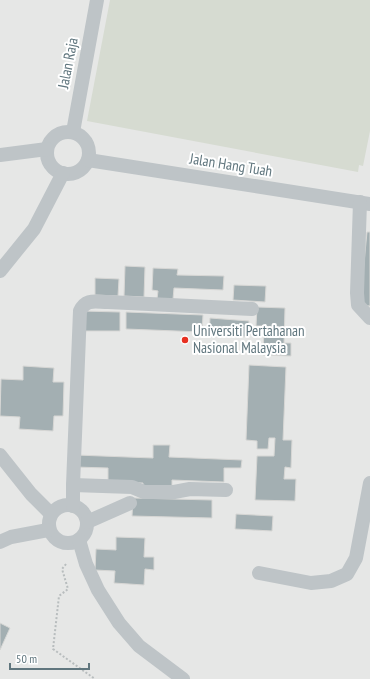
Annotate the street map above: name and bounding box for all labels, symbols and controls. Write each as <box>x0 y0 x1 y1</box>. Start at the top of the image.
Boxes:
street label: Jalan Raja <box>53 36 82 91</box>
street label: Jalan Hang Tuah <box>187 148 274 180</box>
place label: Universiti Pertahanan Nasional Malaysia <box>193 321 305 357</box>
marker: Universiti Pertahanan Nasional Malaysia <box>180 335 190 345</box>
scale bar <box>10 645 89 671</box>
text: 50 m <box>16 651 37 666</box>

